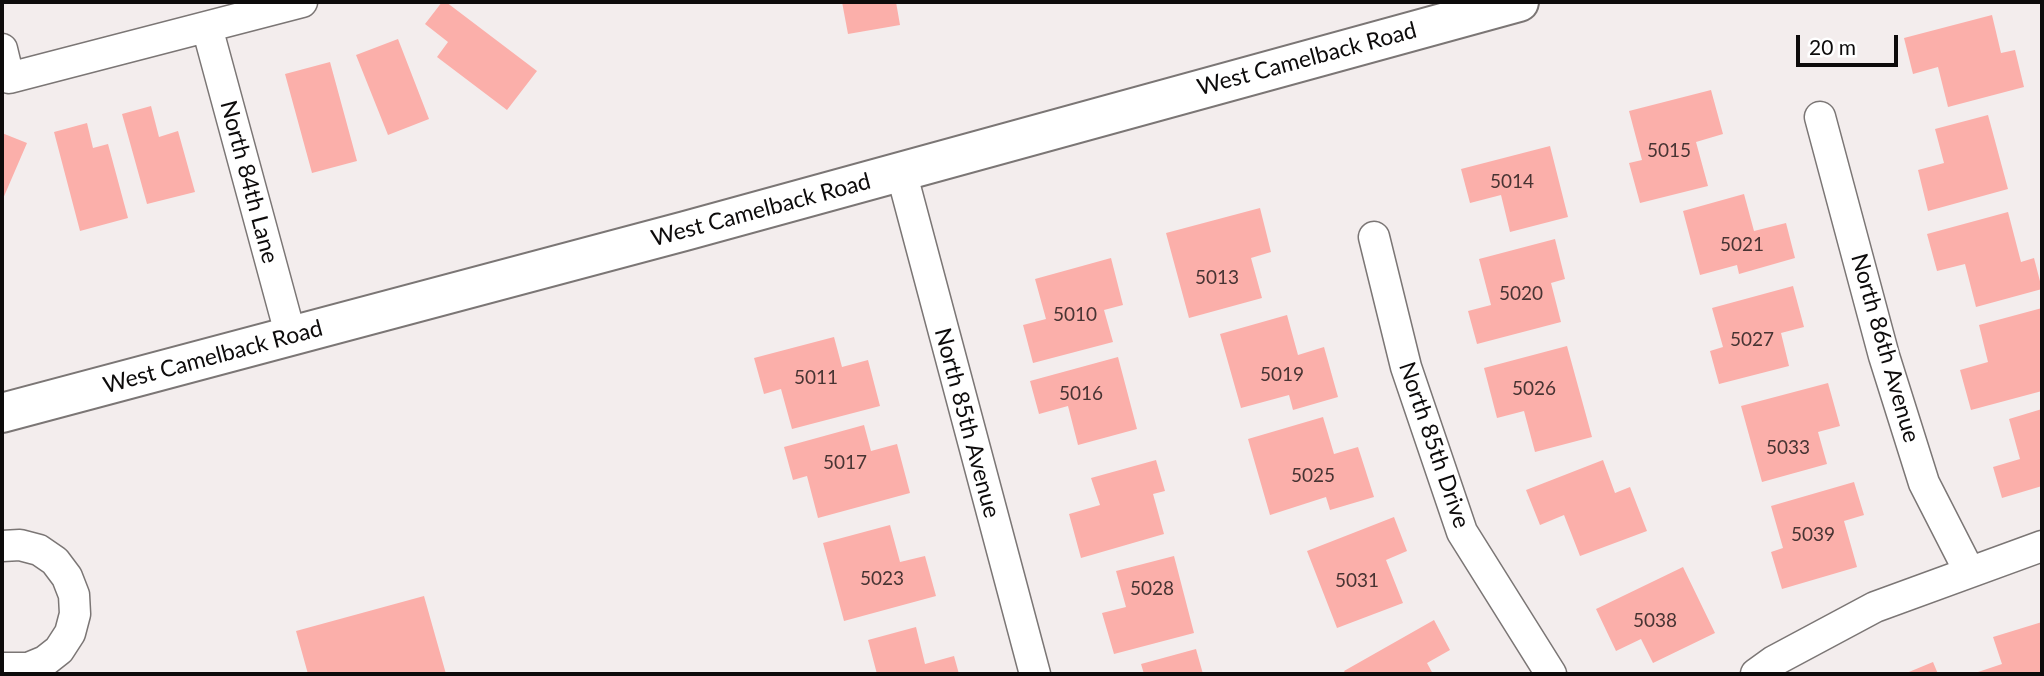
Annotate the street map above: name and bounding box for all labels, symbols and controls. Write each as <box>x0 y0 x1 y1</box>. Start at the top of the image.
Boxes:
street label: West Camelback Road <box>1194 16 1420 102</box>
scale bar <box>1799 21 1900 65</box>
text: 20 m <box>1809 34 1856 59</box>
street label: North 84th Lane <box>214 98 284 266</box>
house number: 5015 <box>1647 140 1691 162</box>
street label: West Camelback Road <box>648 167 874 253</box>
house number: 5014 <box>1490 171 1534 193</box>
house number: 5021 <box>1720 234 1764 256</box>
street label: North 86th Avenue <box>1845 250 1925 446</box>
house number: 5013 <box>1195 267 1239 289</box>
house number: 5020 <box>1499 283 1543 305</box>
house number: 5010 <box>1053 304 1097 326</box>
street label: West Camelback Road <box>100 314 326 400</box>
street label: North 85th Avenue <box>928 325 1006 521</box>
house number: 5027 <box>1730 329 1774 351</box>
street label: North 85th Drive <box>1393 358 1475 532</box>
house number: 5019 <box>1260 364 1304 386</box>
house number: 5011 <box>794 367 838 389</box>
house number: 5026 <box>1512 378 1556 400</box>
house number: 5016 <box>1059 383 1103 405</box>
house number: 5033 <box>1766 437 1810 459</box>
house number: 5017 <box>823 452 867 474</box>
house number: 5025 <box>1291 465 1335 487</box>
house number: 5039 <box>1791 524 1835 546</box>
house number: 5023 <box>860 568 904 590</box>
house number: 5031 <box>1335 570 1379 592</box>
house number: 5028 <box>1130 578 1174 600</box>
house number: 5038 <box>1633 610 1677 632</box>

